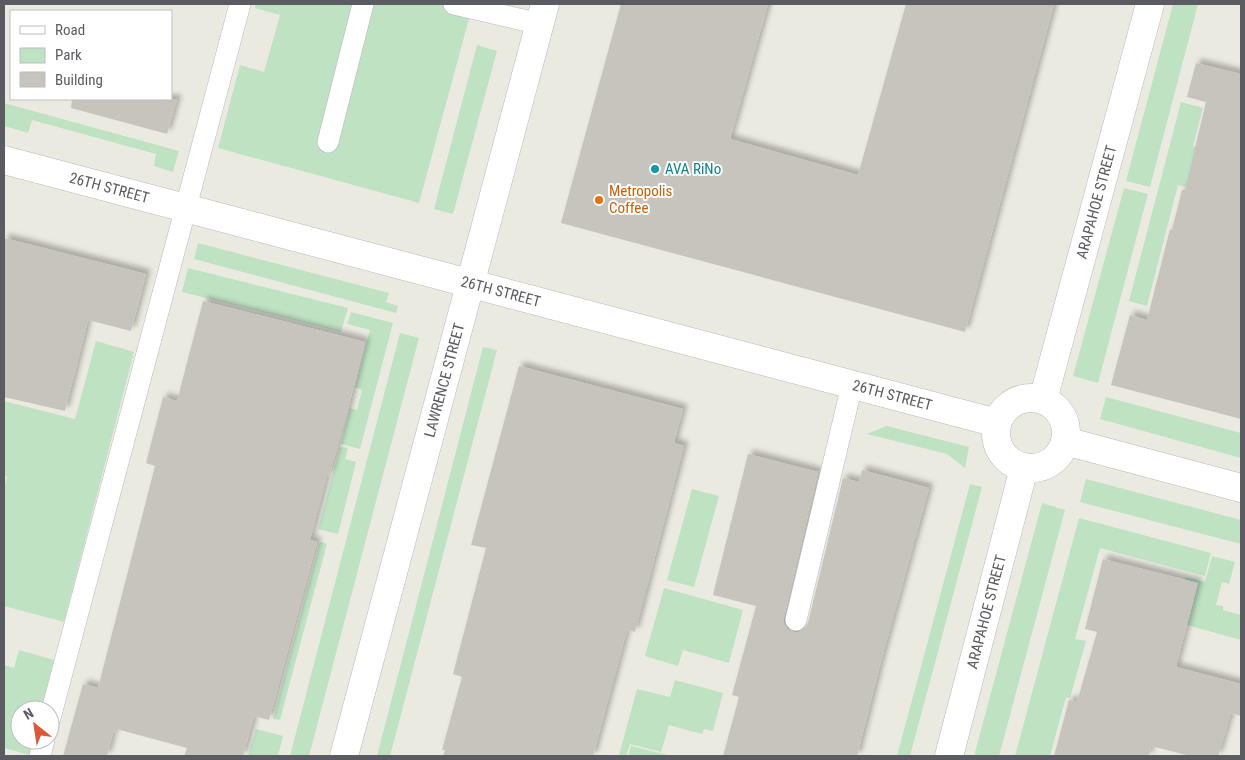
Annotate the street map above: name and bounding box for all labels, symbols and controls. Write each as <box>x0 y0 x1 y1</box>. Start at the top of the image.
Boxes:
legend <box>10 10 172 100</box>
text: Road <box>55 21 85 39</box>
text: Park <box>55 46 82 64</box>
text: Building <box>55 71 103 89</box>
street label: ARAPAHOE STREET <box>1073 143 1120 261</box>
place label: AVA RiNo <box>665 160 721 178</box>
marker: AVA RiNo <box>649 163 661 175</box>
street label: 26TH STREET <box>68 169 151 207</box>
place label: Metropolis Coffee <box>609 182 673 217</box>
marker: Metropolis Coffee <box>593 194 605 206</box>
street label: 26TH STREET <box>459 272 543 311</box>
street label: LAWRENCE STREET <box>421 321 468 439</box>
street label: 26TH STREET <box>851 376 934 415</box>
street label: ARAPAHOE STREET <box>963 553 1010 671</box>
north arrow <box>10 700 60 750</box>
text: N <box>21 705 36 723</box>

